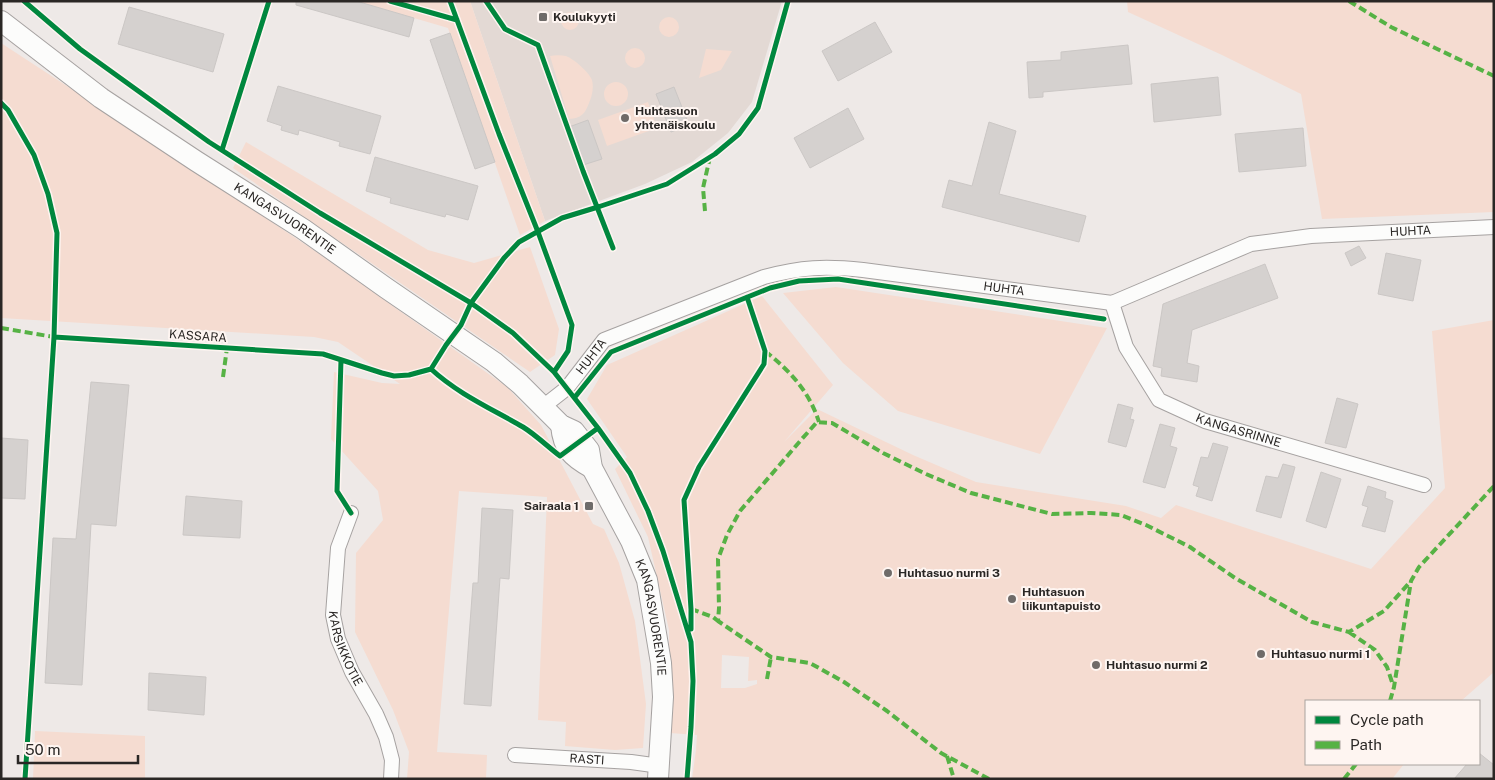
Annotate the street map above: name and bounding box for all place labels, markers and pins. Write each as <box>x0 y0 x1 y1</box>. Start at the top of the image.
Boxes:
place label: Koulukyyti <box>553 10 616 24</box>
marker: Koulukyyti <box>537 11 549 23</box>
place label: Huhtasuon yhtenäiskoulu <box>635 104 715 132</box>
marker: Huhtasuon yhtenäiskoulu <box>619 112 631 124</box>
place label: Sairaala 1 <box>524 499 579 513</box>
marker: Sairaala 1 <box>583 500 595 512</box>
place label: Huhtasuo nurmi 3 <box>898 566 1000 580</box>
marker: Huhtasuo nurmi 3 <box>882 567 894 579</box>
place label: Huhtasuon liikuntapuisto <box>1022 585 1101 613</box>
marker: Huhtasuon liikuntapuisto <box>1006 593 1018 605</box>
place label: Huhtasuo nurmi 1 <box>1271 647 1370 661</box>
marker: Huhtasuo nurmi 1 <box>1255 648 1267 660</box>
place label: Huhtasuo nurmi 2 <box>1106 658 1208 672</box>
marker: Huhtasuo nurmi 2 <box>1090 659 1102 671</box>

